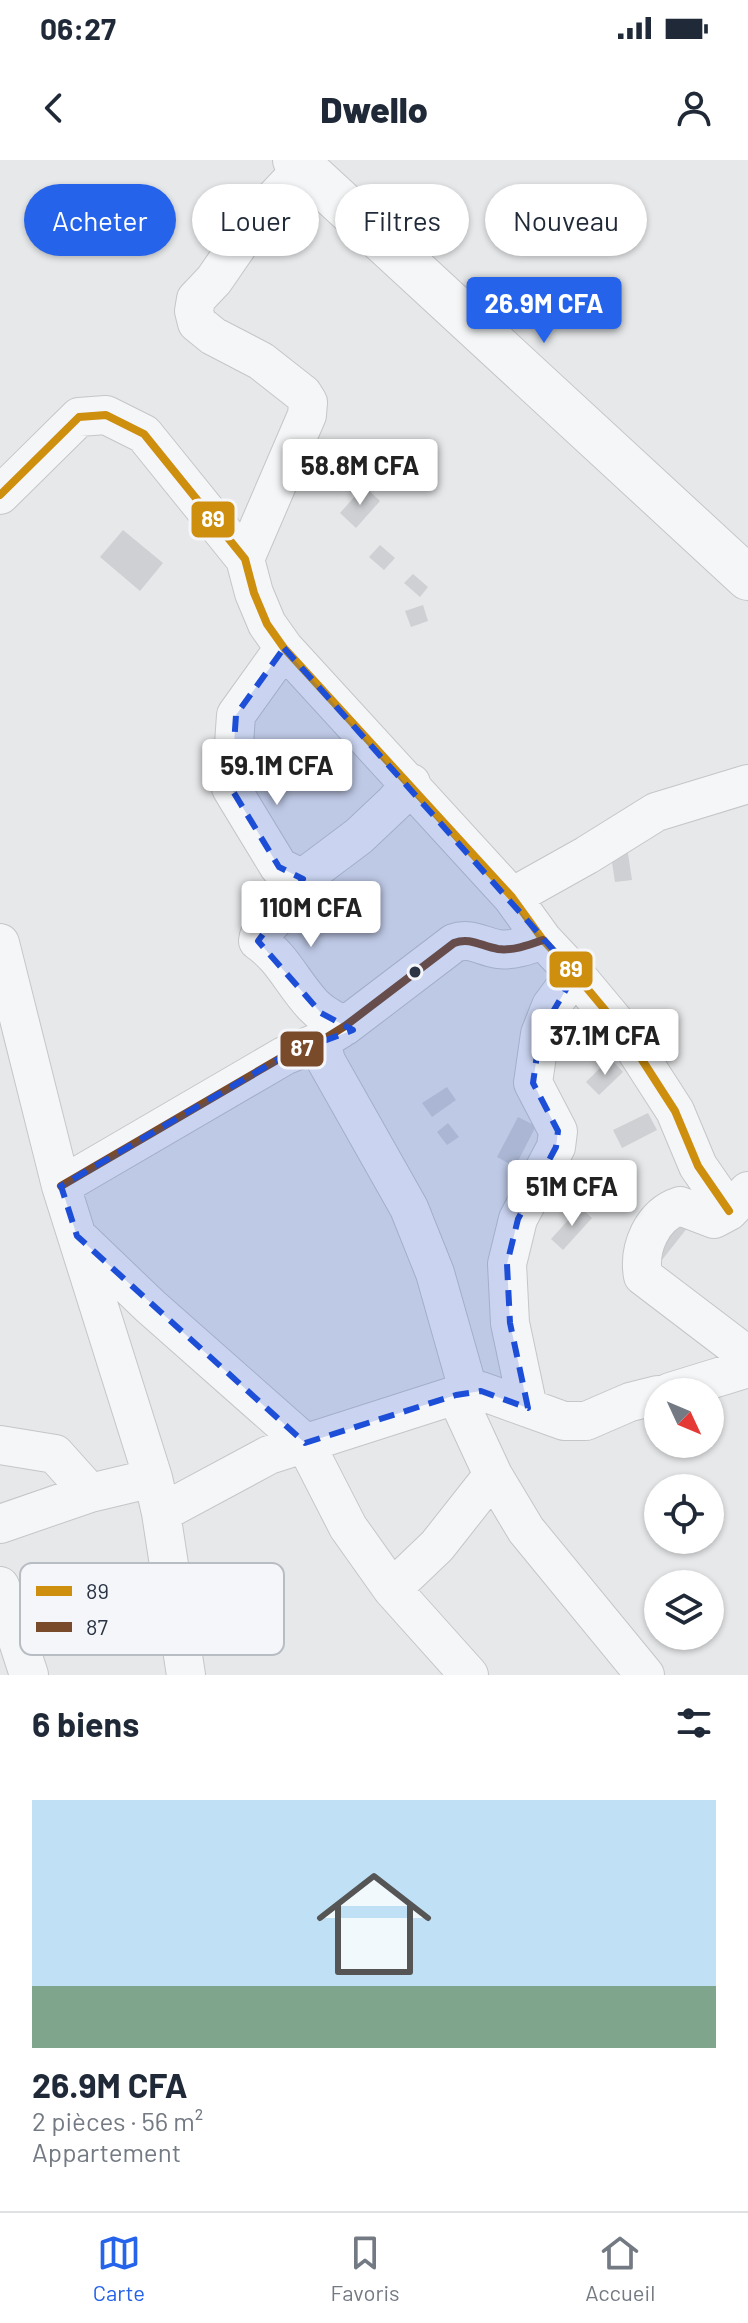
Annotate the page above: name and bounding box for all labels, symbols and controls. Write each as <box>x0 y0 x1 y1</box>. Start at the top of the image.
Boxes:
text: 06:27 <box>40 10 116 46</box>
icon: back <box>32 86 76 130</box>
icon: person <box>672 86 716 130</box>
text: Dwello <box>320 87 428 130</box>
chip: Acheter <box>24 184 176 256</box>
chip: Louer <box>192 184 319 256</box>
chip: Filtres <box>335 184 469 256</box>
chip: Nouveau <box>485 184 647 256</box>
pin: 26.9M CFA <box>452 277 636 345</box>
text: 26.9M CFA <box>485 287 603 318</box>
pin: 58.8M CFA <box>268 439 452 507</box>
text: 58.8M CFA <box>301 449 419 480</box>
line badge: 89 <box>190 500 236 539</box>
text: 89 <box>201 505 225 531</box>
pin: 59.1M CFA <box>185 739 369 807</box>
text: 59.1M CFA <box>220 749 334 780</box>
pin: 110M CFA <box>228 881 394 949</box>
text: 110M CFA <box>260 891 363 922</box>
line badge: 89 <box>548 950 594 989</box>
text: 89 <box>559 955 583 981</box>
unlabelled marker <box>407 964 423 980</box>
pin: 37.1M CFA <box>513 1009 697 1077</box>
text: 37.1M CFA <box>549 1019 661 1050</box>
line badge: 87 <box>279 1030 325 1068</box>
text: 87 <box>291 1034 313 1060</box>
pin: 51M CFA <box>498 1160 646 1228</box>
text: 51M CFA <box>526 1170 618 1201</box>
north arrow <box>644 1378 724 1458</box>
map controls <box>644 1378 724 1650</box>
button: locate <box>644 1474 724 1554</box>
legend <box>20 1563 284 1655</box>
button: layers <box>644 1570 724 1650</box>
text: 89 <box>86 1577 109 1603</box>
text: 87 <box>86 1613 108 1639</box>
icon: filters <box>672 1701 716 1745</box>
text: 6 biens <box>32 1703 139 1744</box>
icon: home <box>302 1852 446 1996</box>
text: 26.9M CFA <box>32 2064 188 2105</box>
text: 2 pièces · 56 m² <box>32 2105 203 2136</box>
text: Appartement <box>32 2136 181 2167</box>
tab: Carte <box>93 2231 145 2305</box>
tab: Favoris <box>330 2231 400 2305</box>
tab: Accueil <box>585 2231 655 2305</box>

